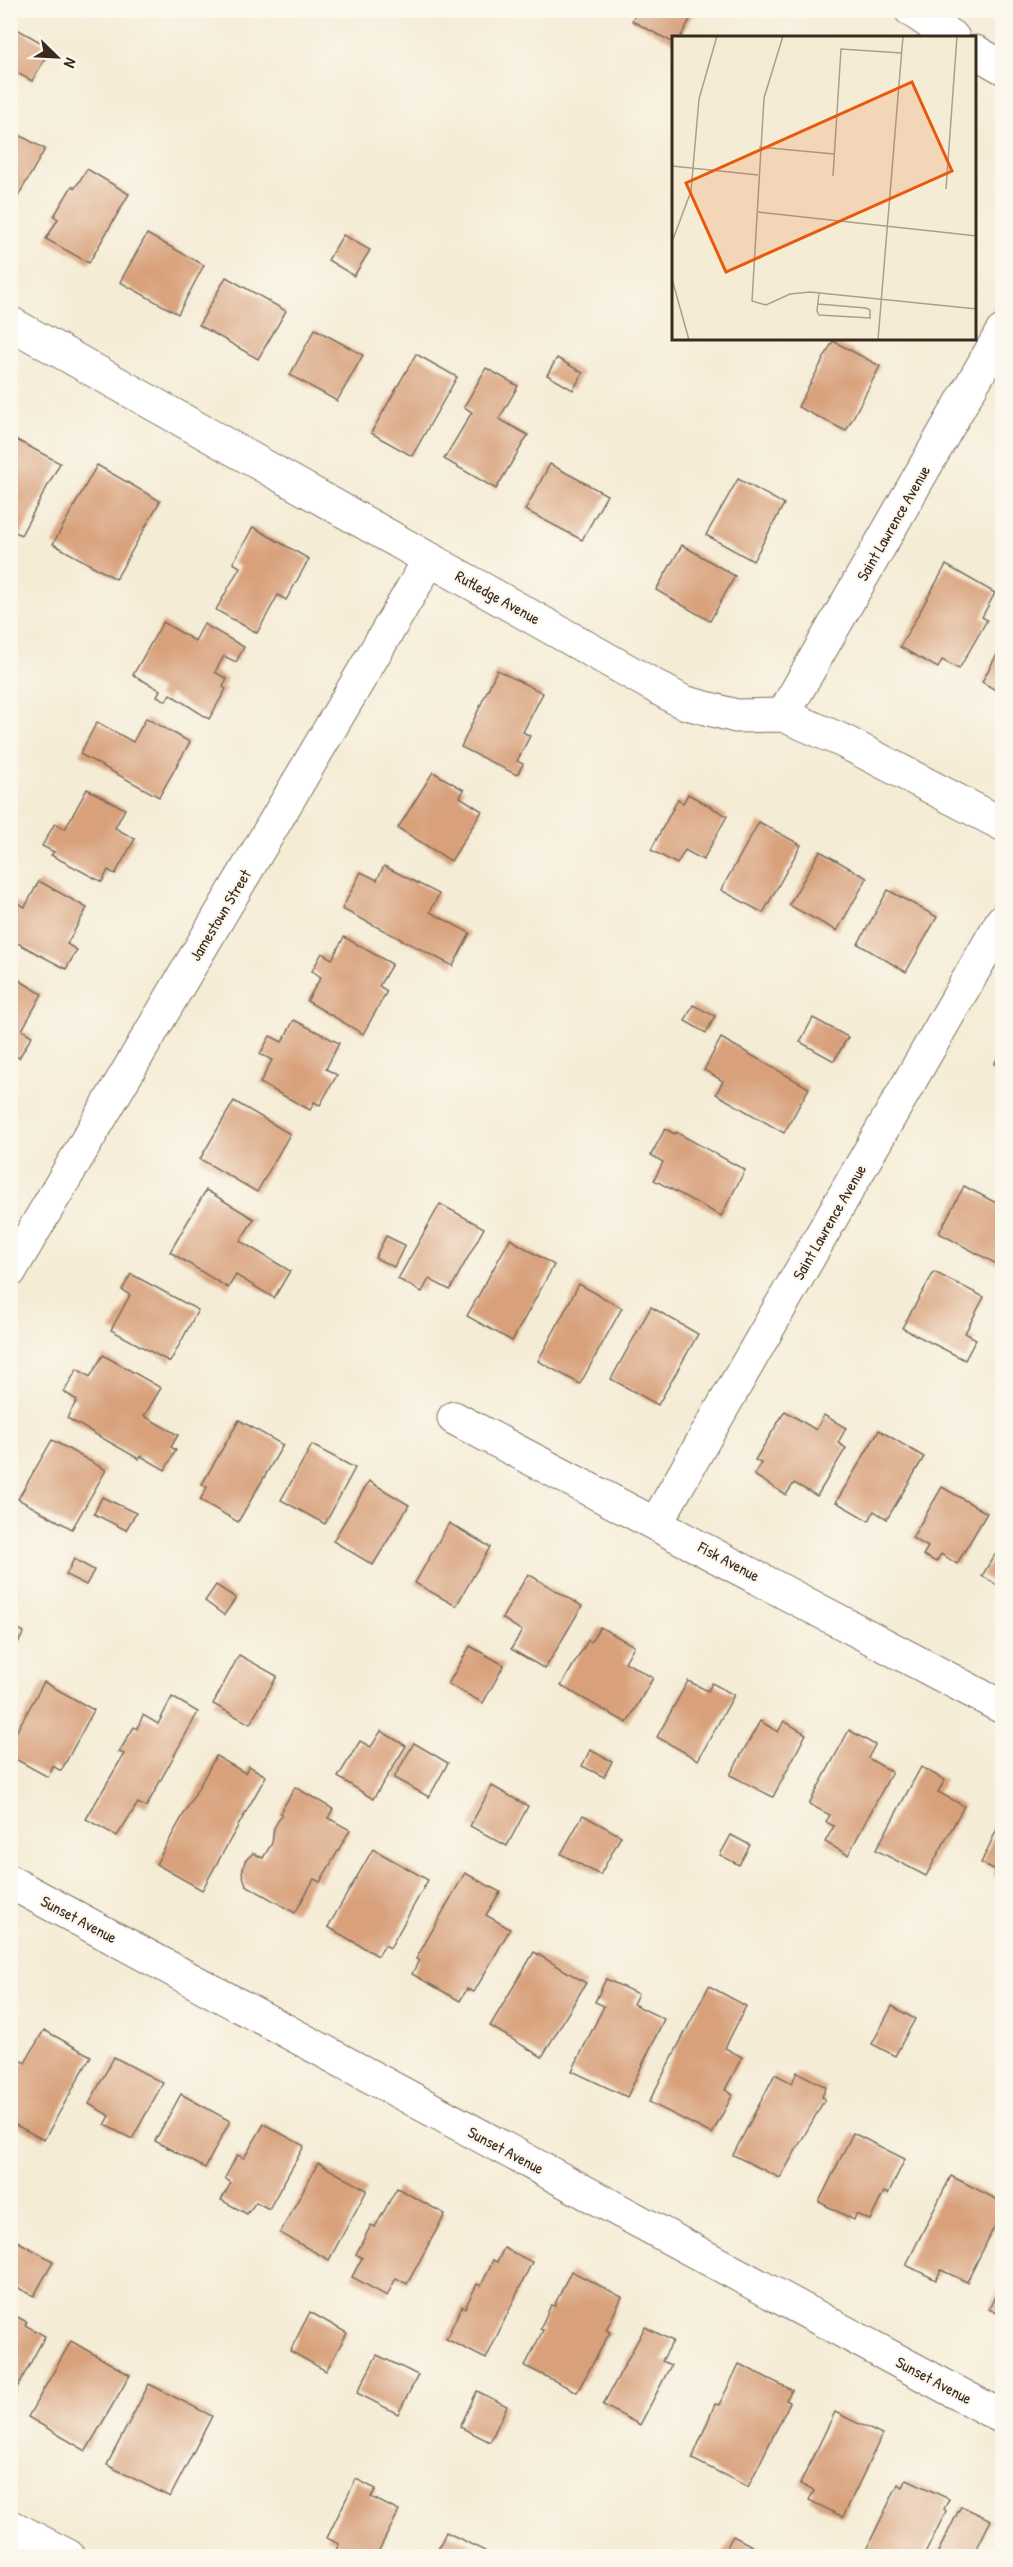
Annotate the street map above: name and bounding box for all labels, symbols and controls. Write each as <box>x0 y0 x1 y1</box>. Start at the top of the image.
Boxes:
north arrow <box>27 27 87 87</box>
inset map <box>672 36 977 340</box>
text: N <box>59 55 82 72</box>
street label: Saint Lawrence Avenue <box>851 461 935 585</box>
street label: Rutledge Avenue <box>452 565 545 630</box>
street label: Jamestown Street <box>184 865 256 965</box>
street label: Saint Lawrence Avenue <box>787 1160 871 1284</box>
street label: Fisk Avenue <box>694 1535 764 1587</box>
street label: Sunset Avenue <box>37 1890 121 1949</box>
street label: Sunset Avenue <box>464 2121 548 2180</box>
street label: Sunset Avenue <box>892 2351 976 2410</box>

